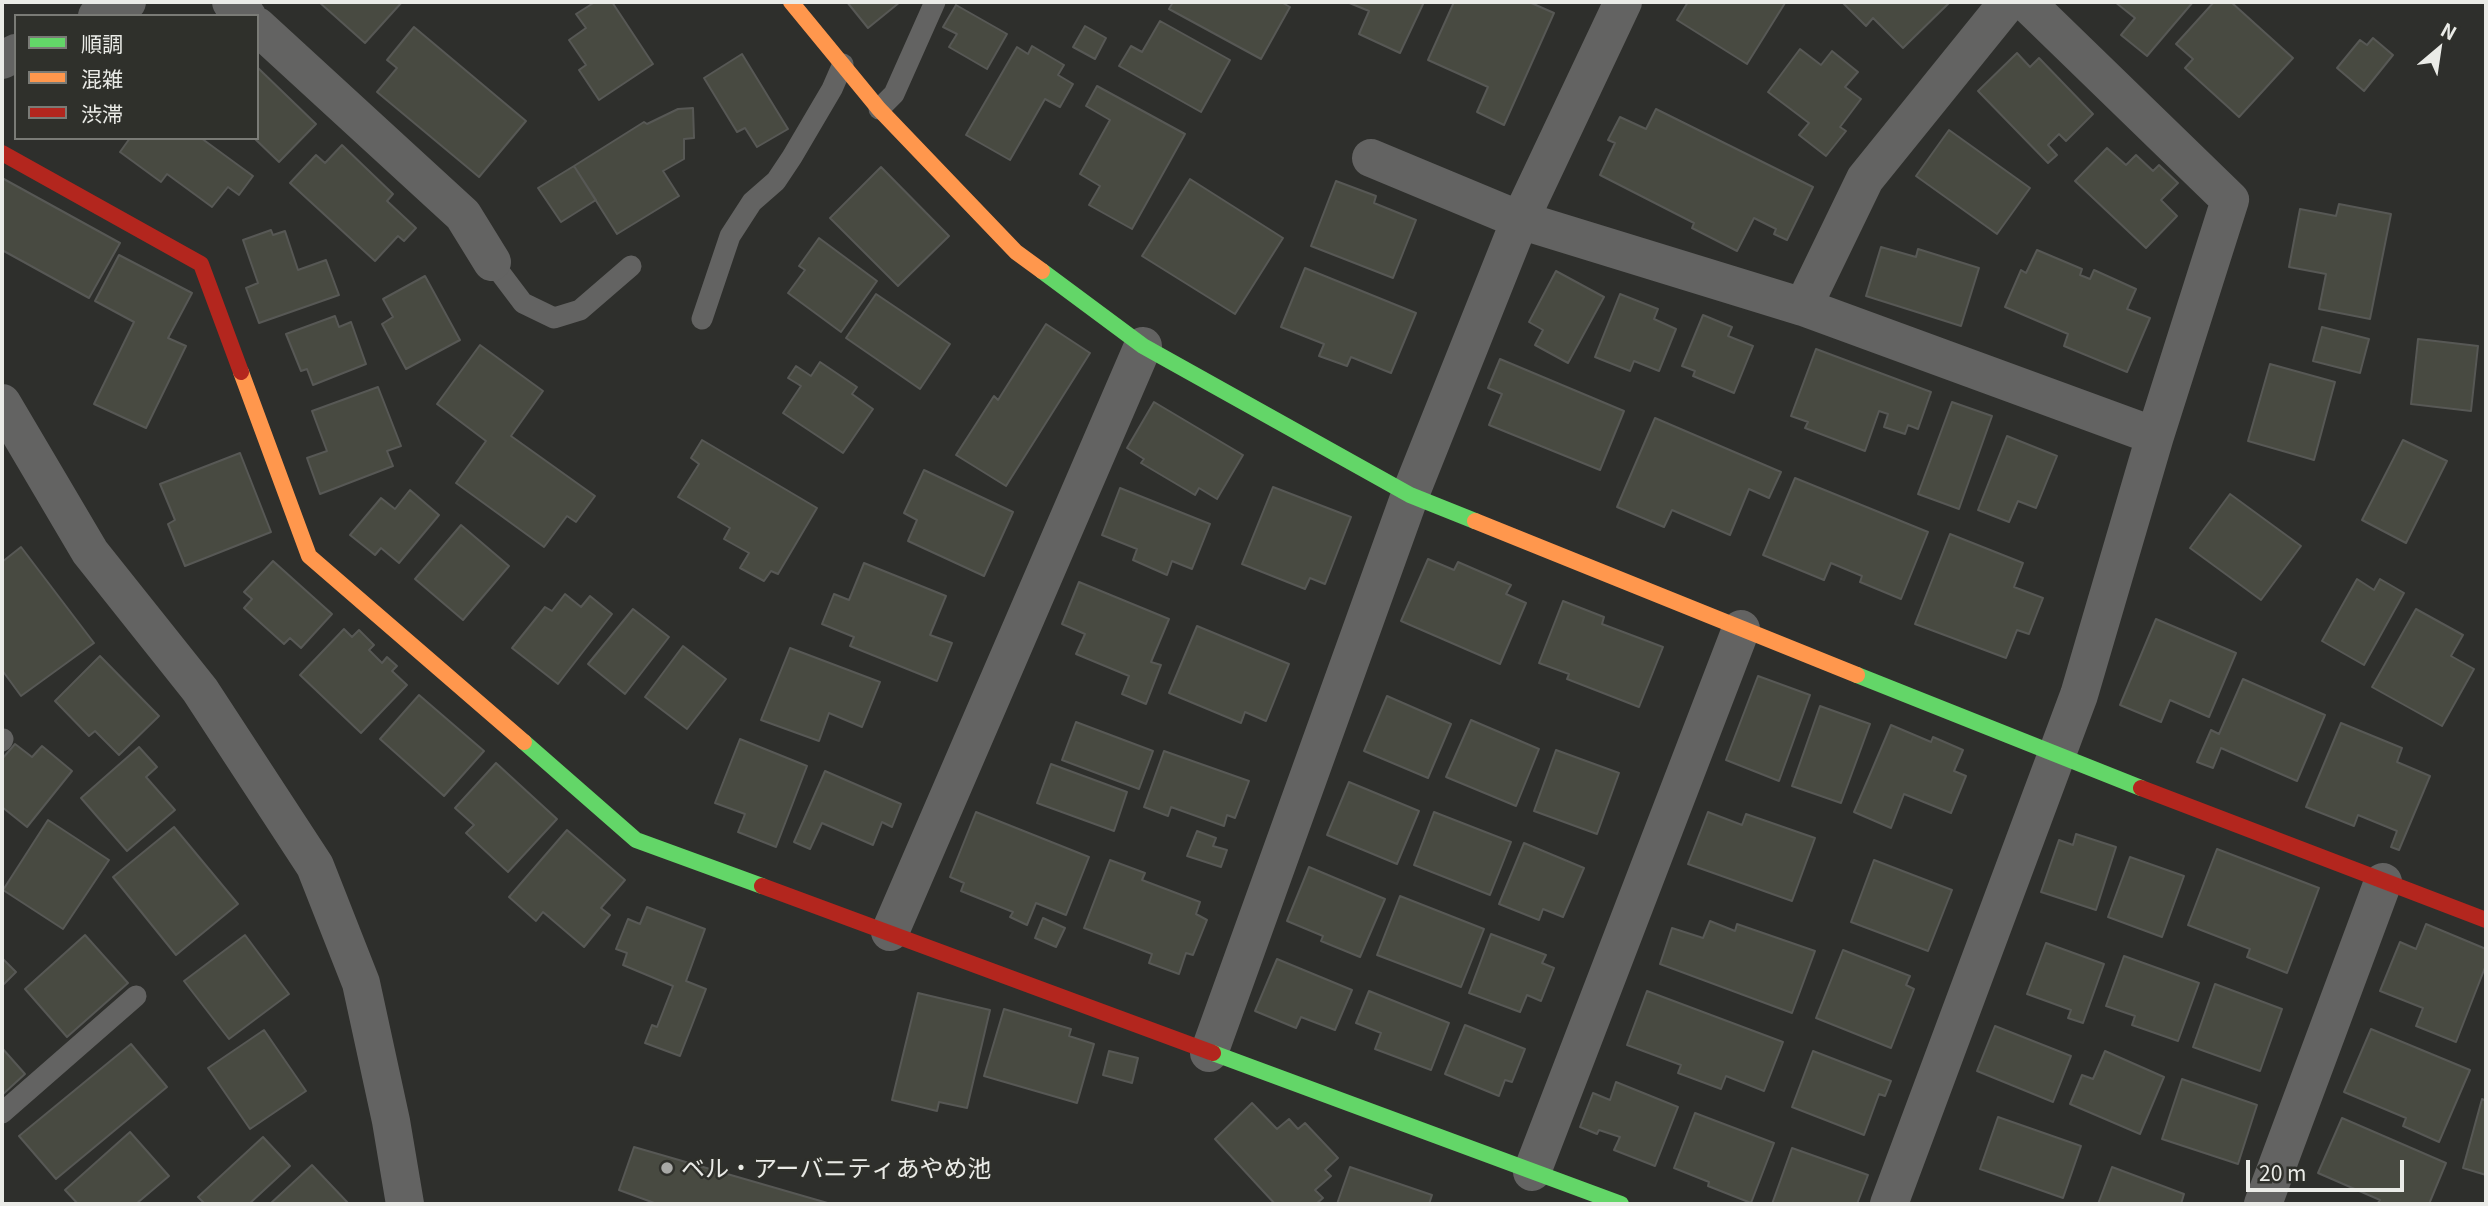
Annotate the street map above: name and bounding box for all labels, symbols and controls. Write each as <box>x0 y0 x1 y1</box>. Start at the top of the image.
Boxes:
legend <box>14 14 259 140</box>
north arrow <box>2404 14 2474 84</box>
text: N <box>2437 15 2462 45</box>
text: 順調 <box>81 28 123 58</box>
text: 混雑 <box>81 63 123 93</box>
text: 渋滞 <box>81 98 123 128</box>
scale bar <box>2250 1146 2408 1190</box>
place label: ベル・アーバニティあやめ池 <box>681 1154 992 1182</box>
text: 20 m <box>2259 1157 2306 1187</box>
marker: ベル・アーバニティあやめ池 <box>659 1160 675 1176</box>

